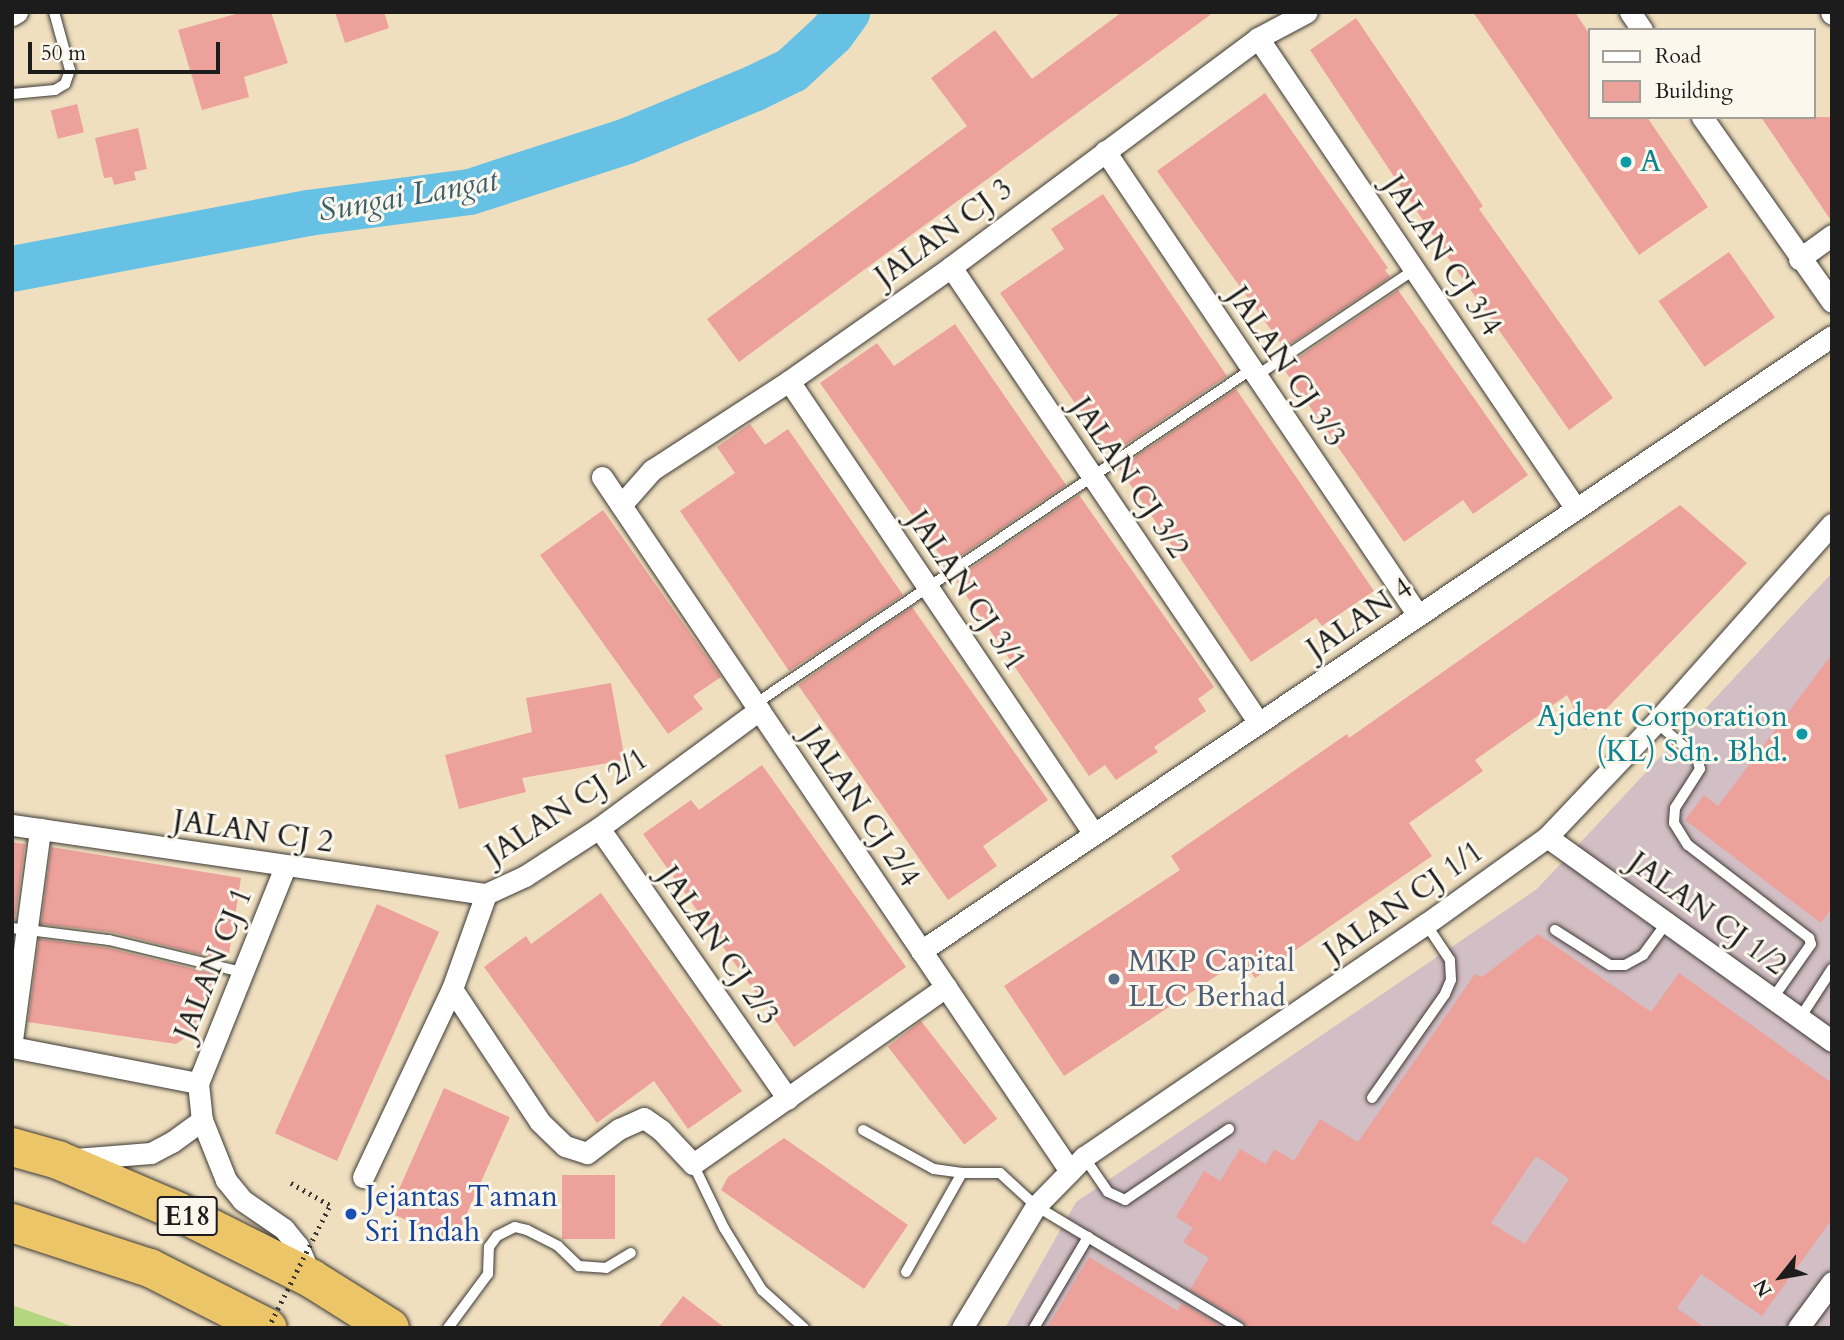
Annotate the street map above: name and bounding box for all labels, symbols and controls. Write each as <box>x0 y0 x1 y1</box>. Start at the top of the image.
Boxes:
scale bar <box>32 28 224 72</box>
legend <box>1588 28 1816 119</box>
text: 50 m <box>41 39 86 68</box>
text: Road <box>1655 42 1701 71</box>
text: Building <box>1655 77 1733 106</box>
place label: A <box>1640 144 1661 180</box>
marker: A <box>1618 154 1634 170</box>
water label: Sungai Langat <box>315 161 501 231</box>
street label: JALAN CJ 3/4 <box>1375 169 1509 343</box>
street label: JALAN CJ 3 <box>868 171 1020 295</box>
street label: JALAN CJ 3/3 <box>1219 280 1353 454</box>
street label: JALAN CJ 3/2 <box>1062 391 1196 565</box>
street label: JALAN CJ 3/1 <box>899 504 1033 678</box>
street label: JALAN 4 <box>1300 571 1420 667</box>
place label: Ajdent Corporation (KL) Sdn. Bhd. <box>1537 699 1788 770</box>
street label: JALAN CJ 2/4 <box>793 720 927 894</box>
marker: Ajdent Corporation (KL) Sdn. Bhd. <box>1794 726 1810 742</box>
street label: JALAN CJ 2/1 <box>479 741 655 873</box>
street label: JALAN CJ 2 <box>171 803 335 861</box>
street label: JALAN CJ 1/1 <box>1317 834 1491 970</box>
street label: JALAN CJ 1/2 <box>1621 845 1793 983</box>
street label: JALAN CJ 2/3 <box>650 859 786 1033</box>
street label: JALAN CJ 1 <box>167 883 261 1045</box>
place label: MKP Capital LLC Berhad <box>1128 944 1295 1014</box>
marker: MKP Capital LLC Berhad <box>1106 971 1122 987</box>
place label: Jejantas Taman Sri Indah <box>365 1179 558 1250</box>
road number: E18 <box>156 1192 218 1240</box>
marker: Jejantas Taman Sri Indah <box>343 1206 359 1222</box>
north arrow <box>1746 1242 1816 1312</box>
text: N <box>1748 1274 1778 1302</box>

